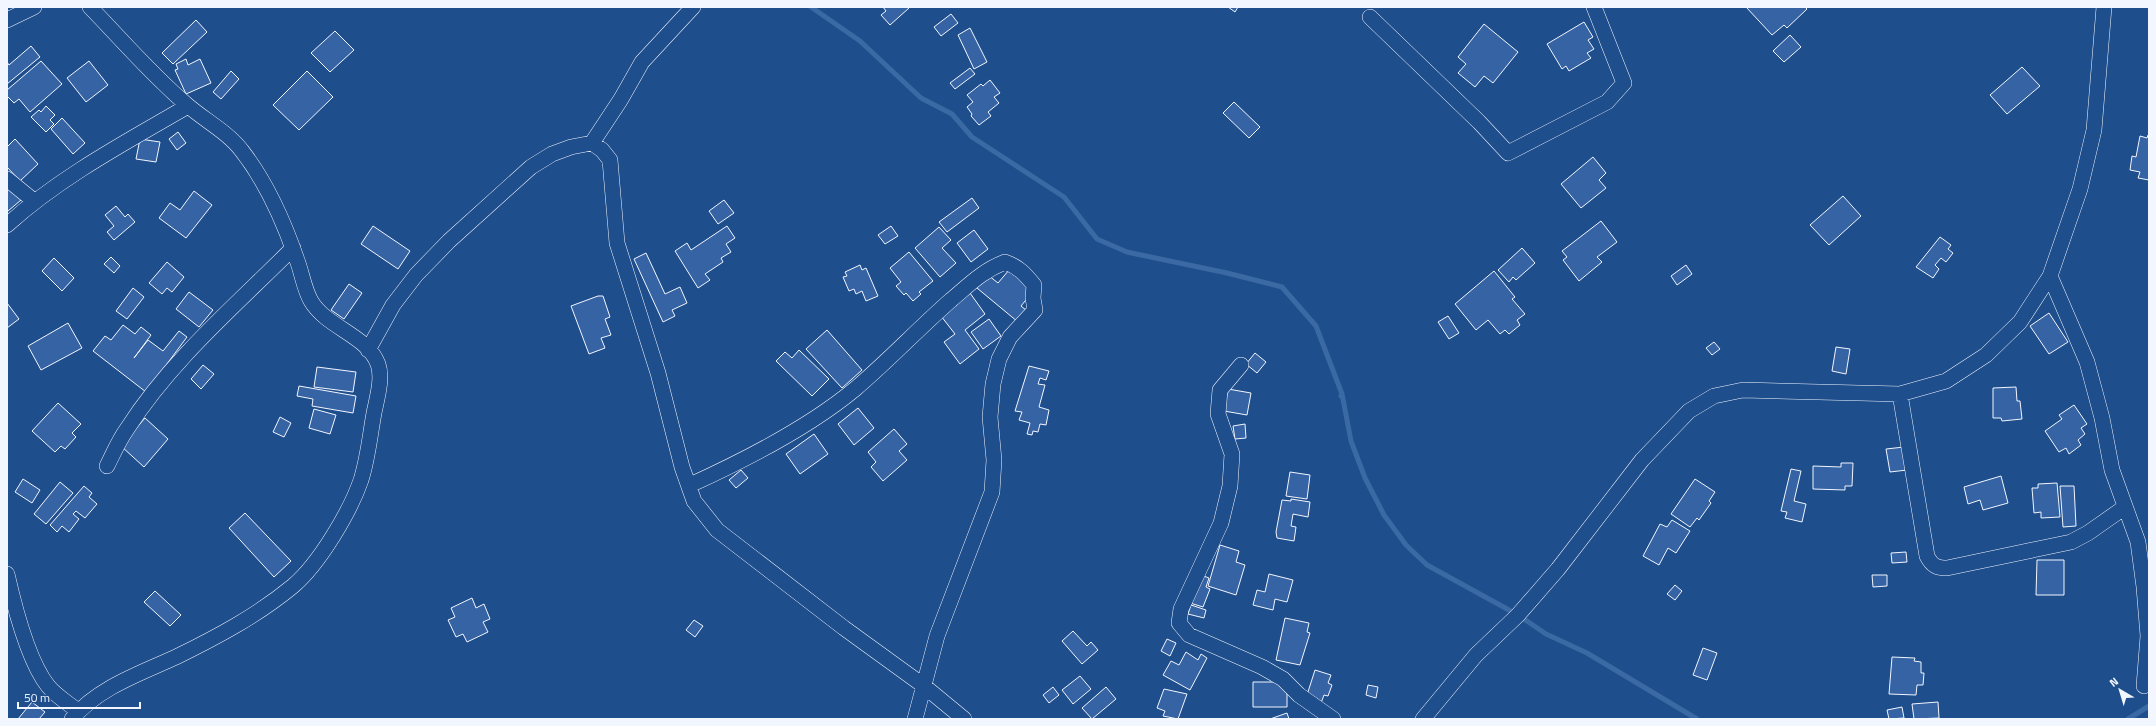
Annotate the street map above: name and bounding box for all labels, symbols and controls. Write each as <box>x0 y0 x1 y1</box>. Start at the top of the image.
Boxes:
north arrow <box>2100 670 2140 710</box>
text: N <box>2106 673 2122 691</box>
scale bar <box>18 684 140 710</box>
text: 50 m <box>24 688 50 707</box>

